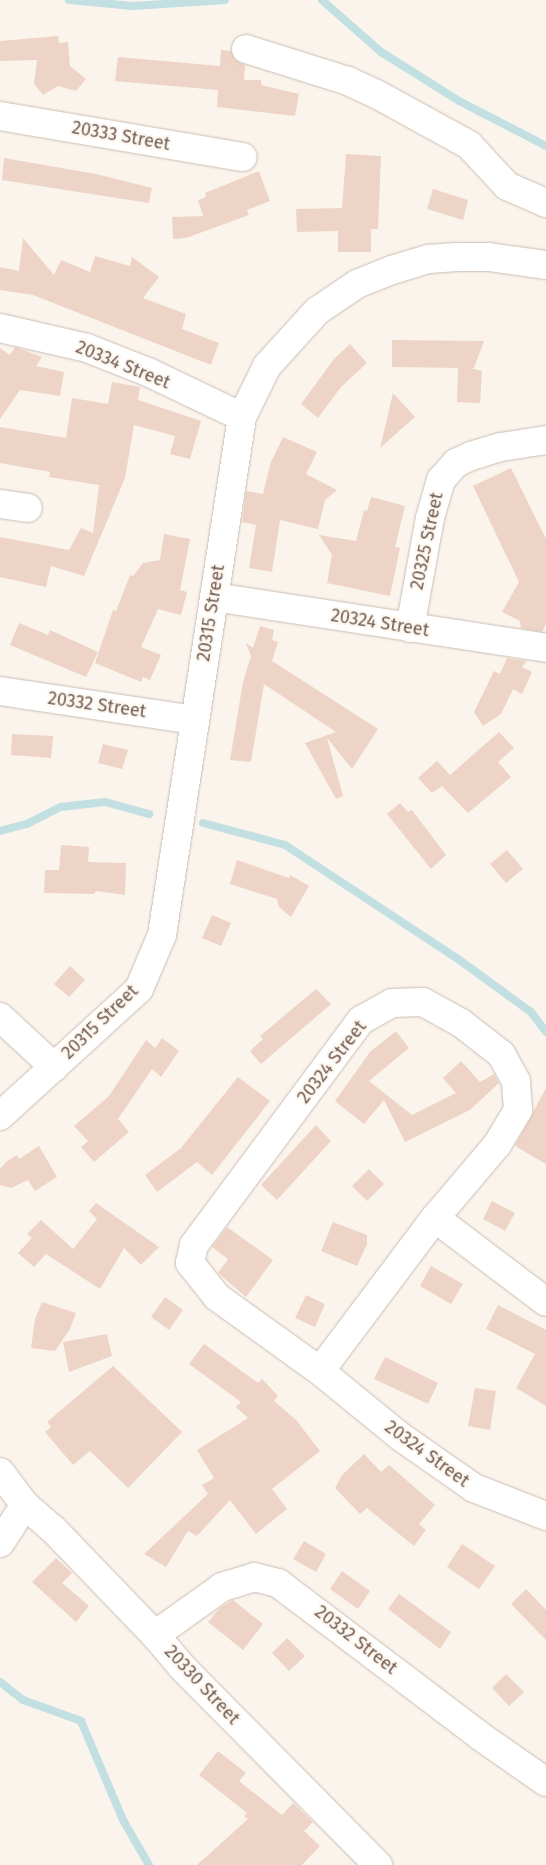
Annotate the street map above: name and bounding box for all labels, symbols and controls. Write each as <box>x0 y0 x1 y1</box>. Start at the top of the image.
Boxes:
street label: 20333 Street <box>70 117 172 155</box>
street label: 20334 Street <box>73 336 173 394</box>
street label: 20325 Street <box>406 490 448 592</box>
street label: 20315 Street <box>193 563 229 663</box>
street label: 20324 Street <box>329 605 431 641</box>
street label: 20332 Street <box>46 687 148 723</box>
street label: 20315 Street <box>57 980 143 1064</box>
street label: 20324 Street <box>293 1016 371 1108</box>
street label: 20324 Street <box>381 1416 473 1492</box>
street label: 20332 Street <box>310 1601 402 1679</box>
street label: 20330 Street <box>160 1641 244 1729</box>

